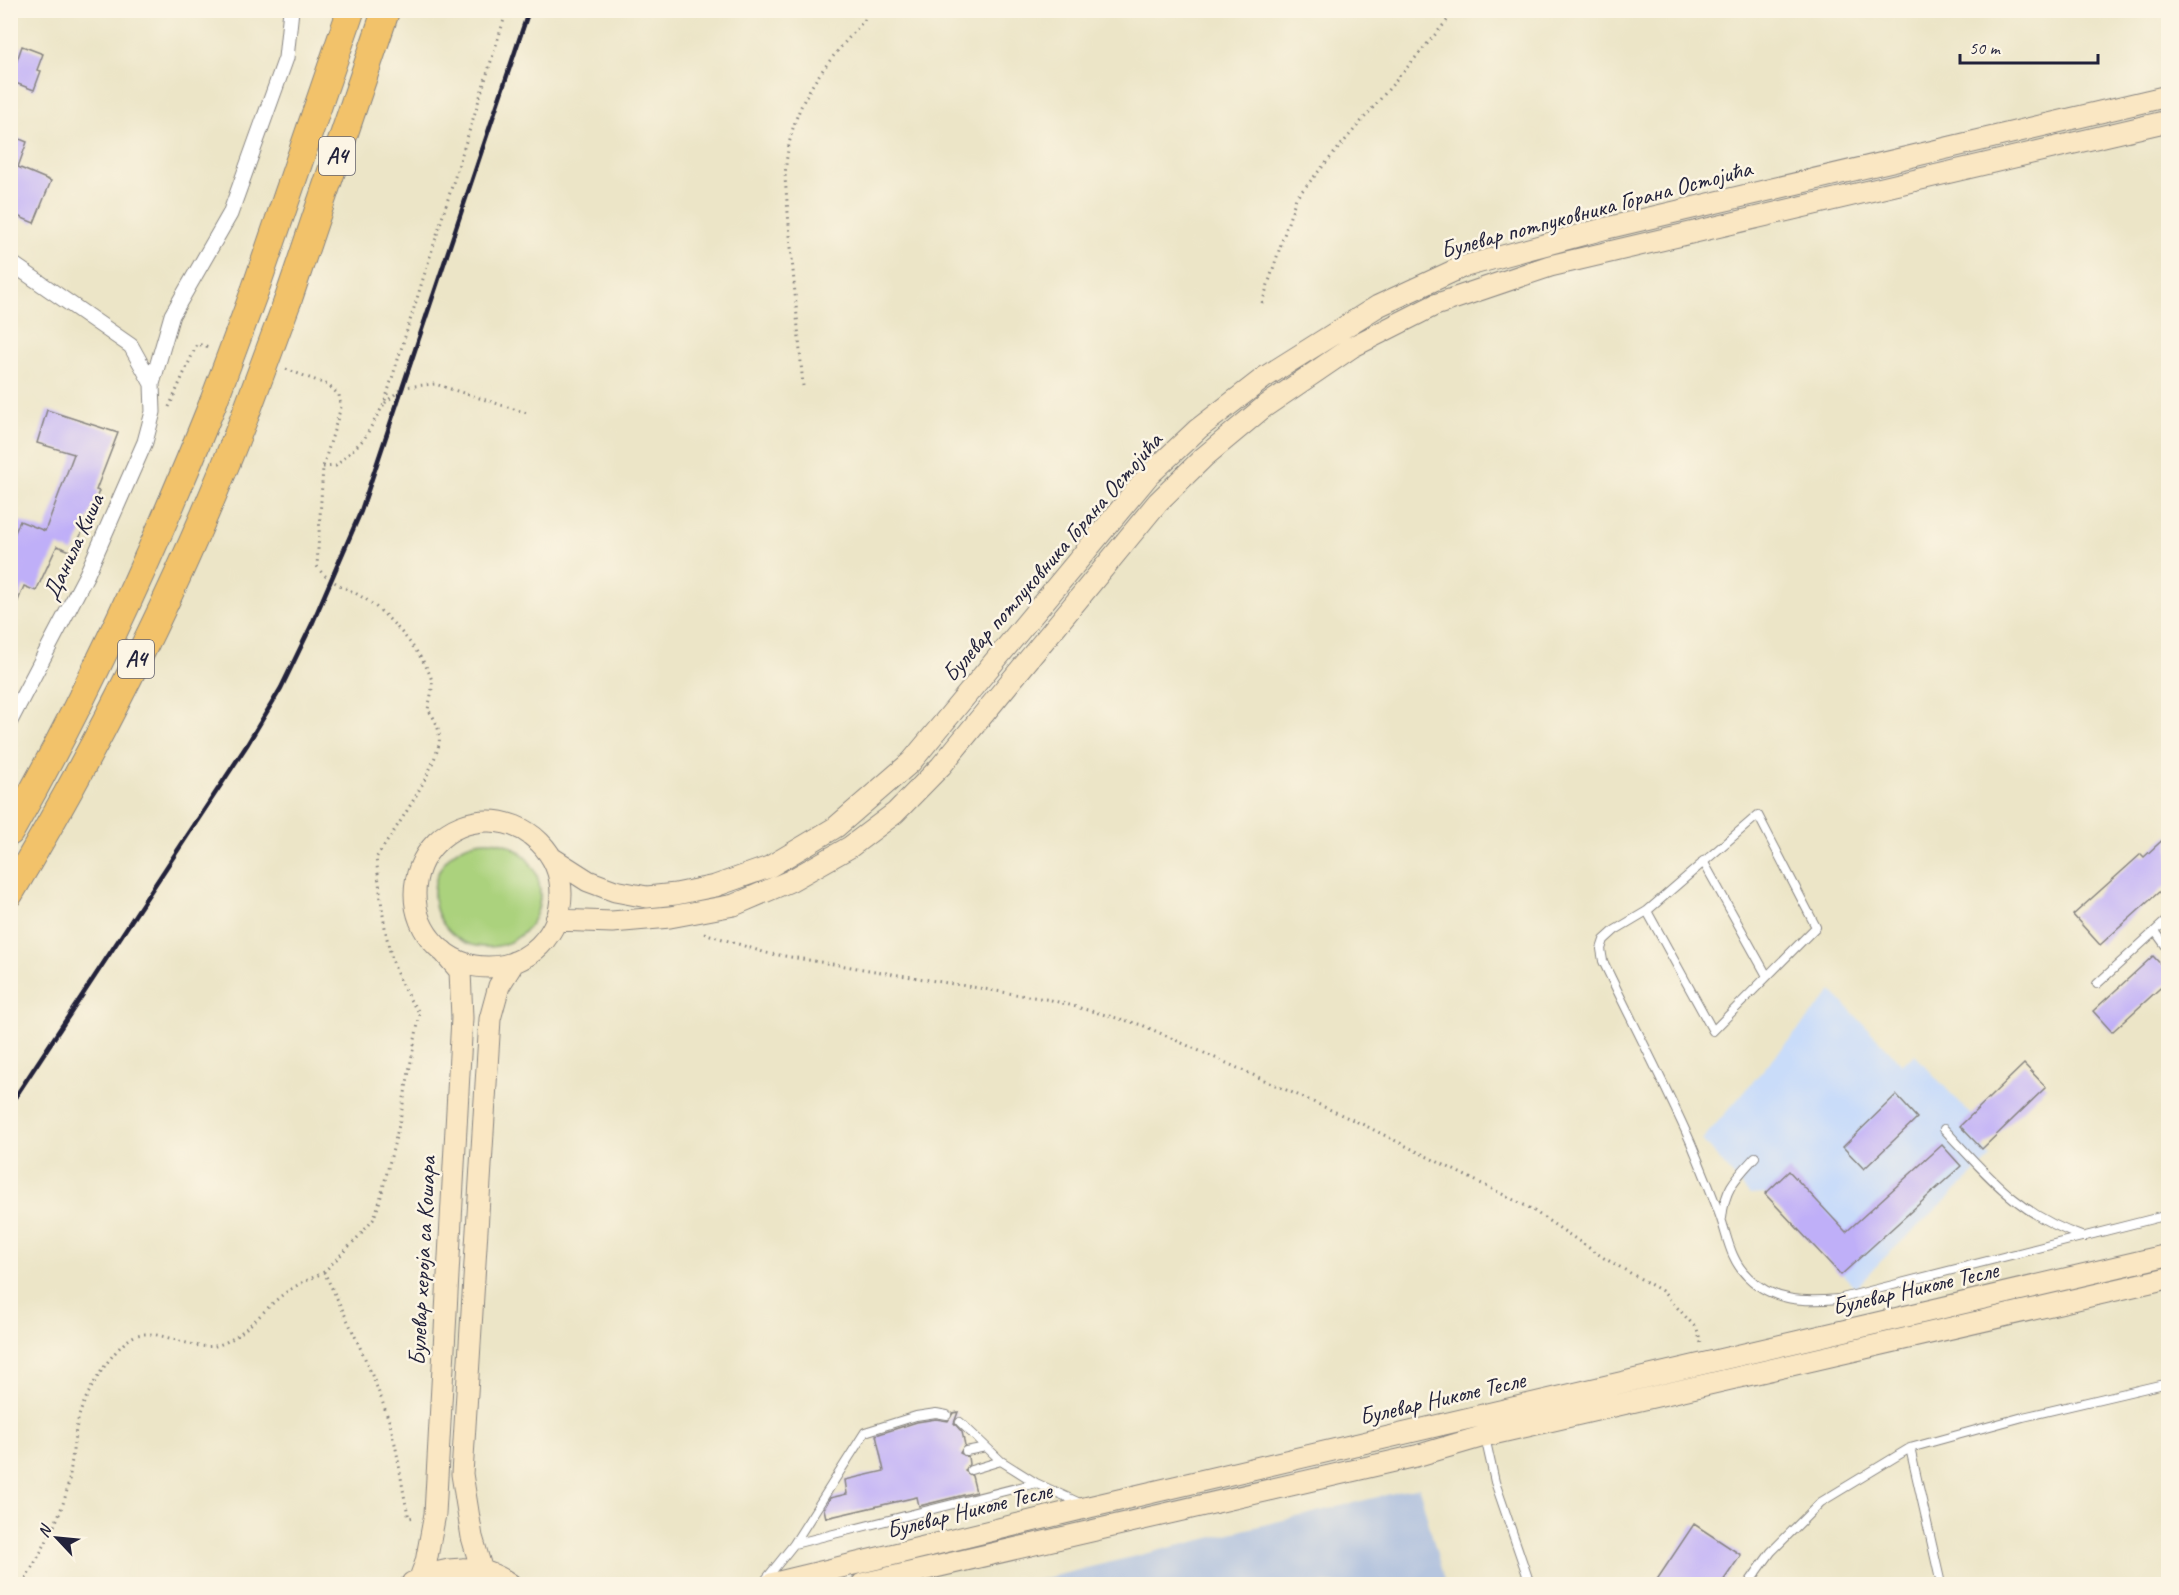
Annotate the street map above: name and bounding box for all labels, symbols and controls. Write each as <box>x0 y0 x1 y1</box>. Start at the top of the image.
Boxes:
scale bar <box>1960 27 2098 65</box>
text: 50 m <box>1969 37 2002 59</box>
road number: A4 <box>319 137 355 175</box>
street label: Булевар потпуковника Горана Остојића <box>1437 153 1756 265</box>
street label: Булевар потпуковника Горана Остојића <box>935 425 1170 688</box>
street label: Данила Киша <box>35 488 111 605</box>
road number: A4 <box>118 640 154 678</box>
street label: Булевар хероја са Кошара <box>402 1154 443 1366</box>
street label: Булевар Николе Тесле <box>1829 1254 2003 1322</box>
street label: Булевар Николе Тесле <box>1356 1364 1530 1432</box>
street label: Булевар Николе Тесле <box>883 1474 1057 1545</box>
north arrow <box>27 1508 87 1568</box>
text: N <box>33 1520 57 1541</box>

